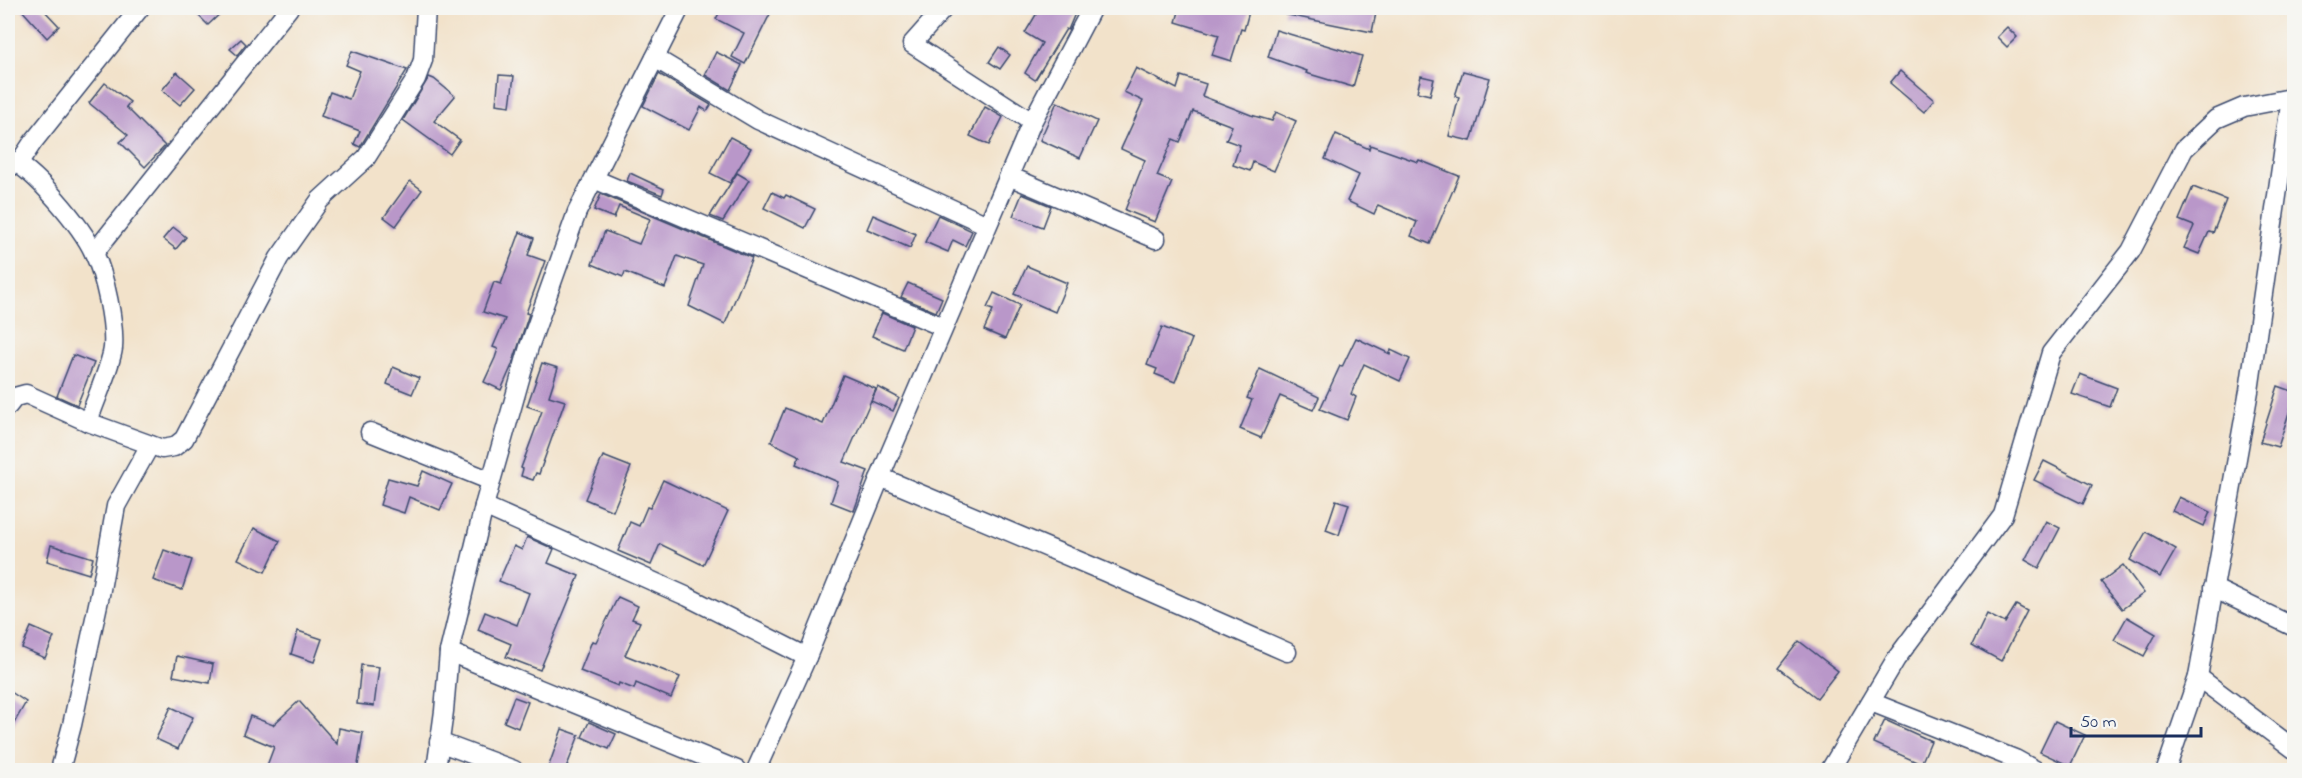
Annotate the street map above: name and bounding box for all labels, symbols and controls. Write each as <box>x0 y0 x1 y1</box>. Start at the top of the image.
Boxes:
scale bar <box>2071 700 2202 738</box>
text: 50 m <box>2080 710 2117 736</box>

